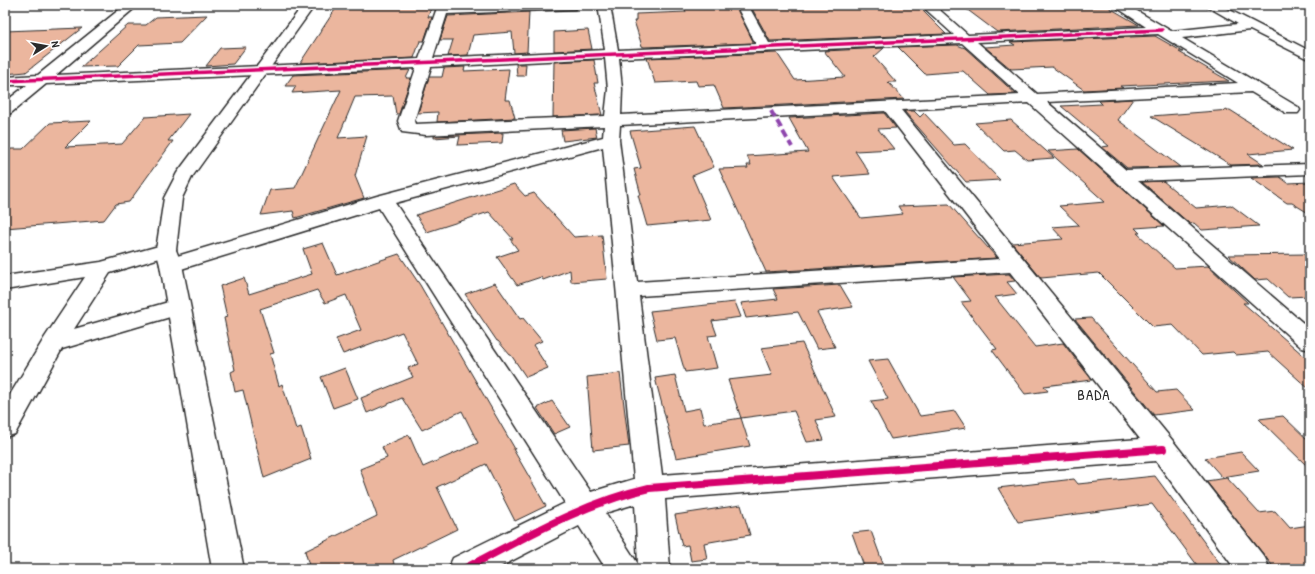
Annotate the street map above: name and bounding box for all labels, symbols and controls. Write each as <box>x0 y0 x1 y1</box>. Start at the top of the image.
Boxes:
north arrow <box>26 26 66 66</box>
text: N <box>48 40 63 48</box>
district label: BADA <box>1077 384 1111 405</box>

